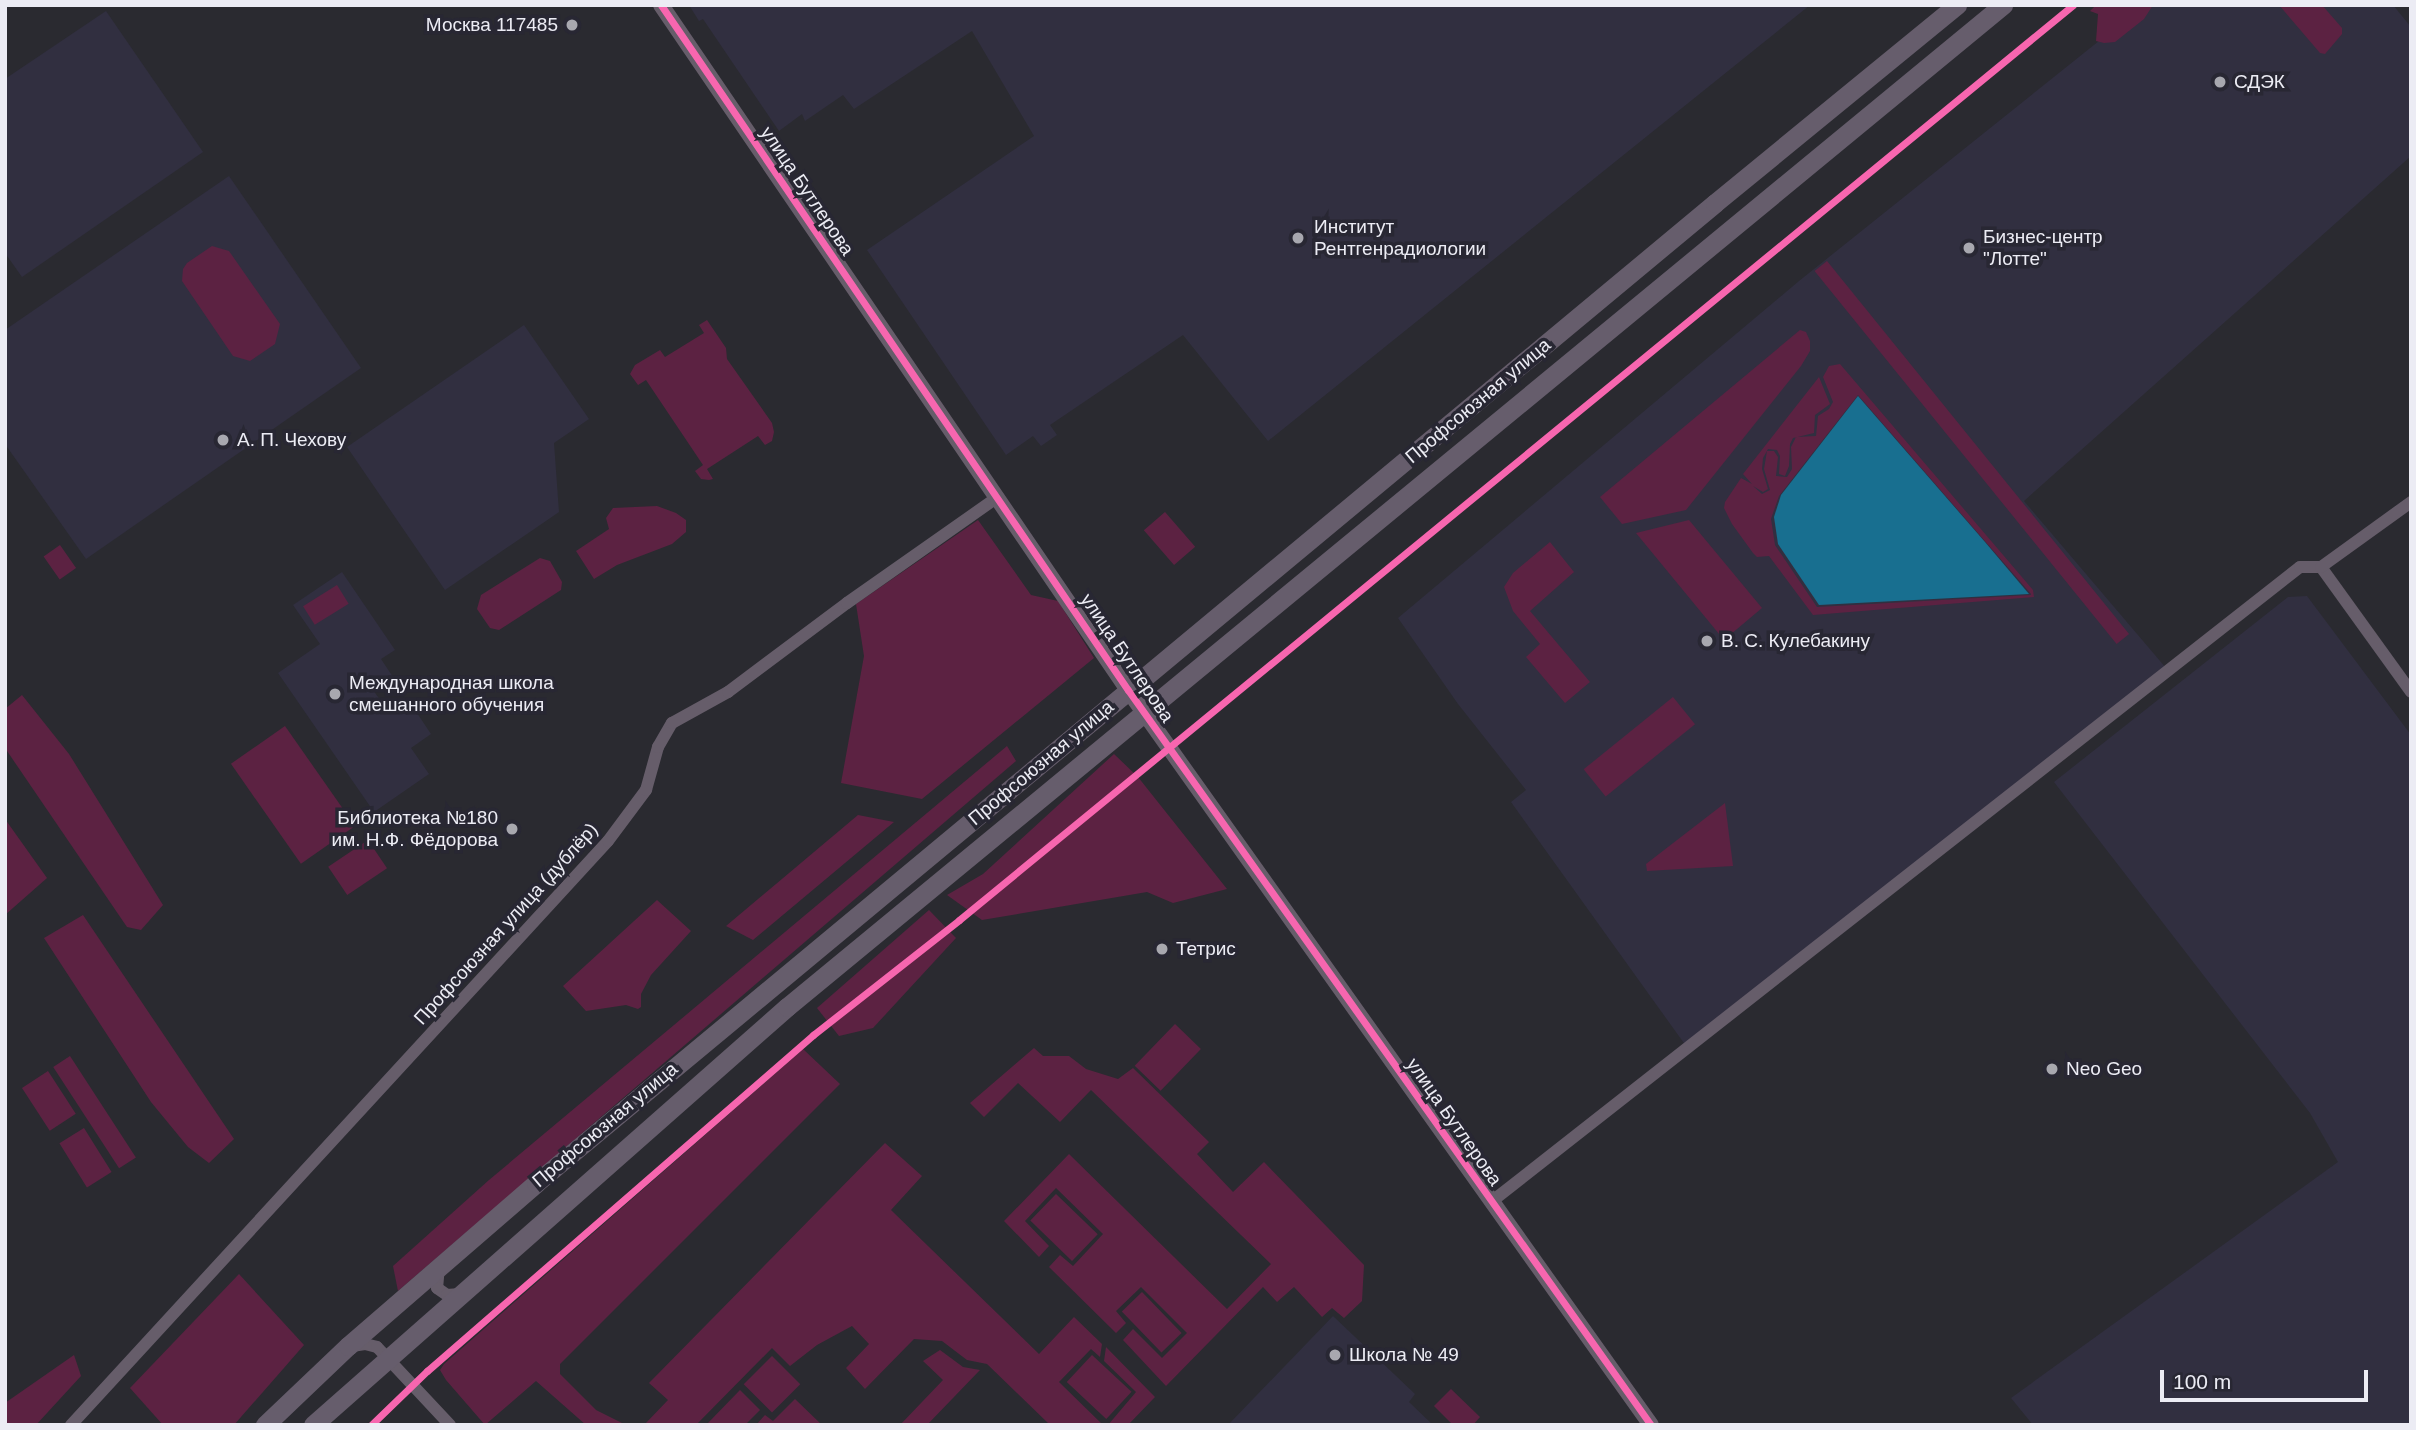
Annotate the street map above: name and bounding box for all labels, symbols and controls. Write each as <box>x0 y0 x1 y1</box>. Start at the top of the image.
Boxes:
place label: Москва 117485 <box>426 14 558 36</box>
marker: Москва 117485 <box>564 17 580 33</box>
place label: СДЭК <box>2234 71 2285 93</box>
marker: СДЭК <box>2212 74 2228 90</box>
street label: улица Бутлерова <box>755 122 859 260</box>
place label: Институт Рентгенрадиологии <box>1314 216 1486 260</box>
place label: Бизнес-центр "Лотте" <box>1983 226 2103 270</box>
marker: Институт Рентгенрадиологии <box>1288 228 1308 248</box>
marker: Бизнес-центр "Лотте" <box>1961 240 1977 256</box>
street label: Профсоюзная улица <box>1401 334 1555 468</box>
place label: А. П. Чехову <box>237 429 346 451</box>
marker: А. П. Чехову <box>215 432 231 448</box>
street label: улица Бутлерова <box>1075 589 1179 727</box>
place label: В. С. Кулебакину <box>1721 630 1870 652</box>
marker: В. С. Кулебакину <box>1699 633 1715 649</box>
place label: Международная школа смешанного обучения <box>349 672 554 716</box>
marker: Международная школа смешанного обучения <box>327 686 343 702</box>
street label: Профсоюзная улица <box>964 696 1118 830</box>
place label: Библиотека №180 им. Н.Ф. Фёдорова <box>332 807 498 851</box>
street label: Профсоюзная улица (дублёр) <box>409 818 603 1030</box>
marker: Библиотека №180 им. Н.Ф. Фёдорова <box>504 821 520 837</box>
place label: Тетрис <box>1176 938 1236 960</box>
marker: Тетрис <box>1154 941 1170 957</box>
street label: улица Бутлерова <box>1401 1054 1507 1190</box>
street label: Профсоюзная улица <box>528 1058 682 1192</box>
place label: Neo Geo <box>2066 1058 2142 1080</box>
marker: Neo Geo <box>2044 1061 2060 1077</box>
place label: Школа № 49 <box>1349 1344 1459 1366</box>
marker: Школа № 49 <box>1327 1347 1343 1363</box>
scale bar <box>2164 1356 2372 1400</box>
text: 100 m <box>2173 1370 2231 1393</box>

